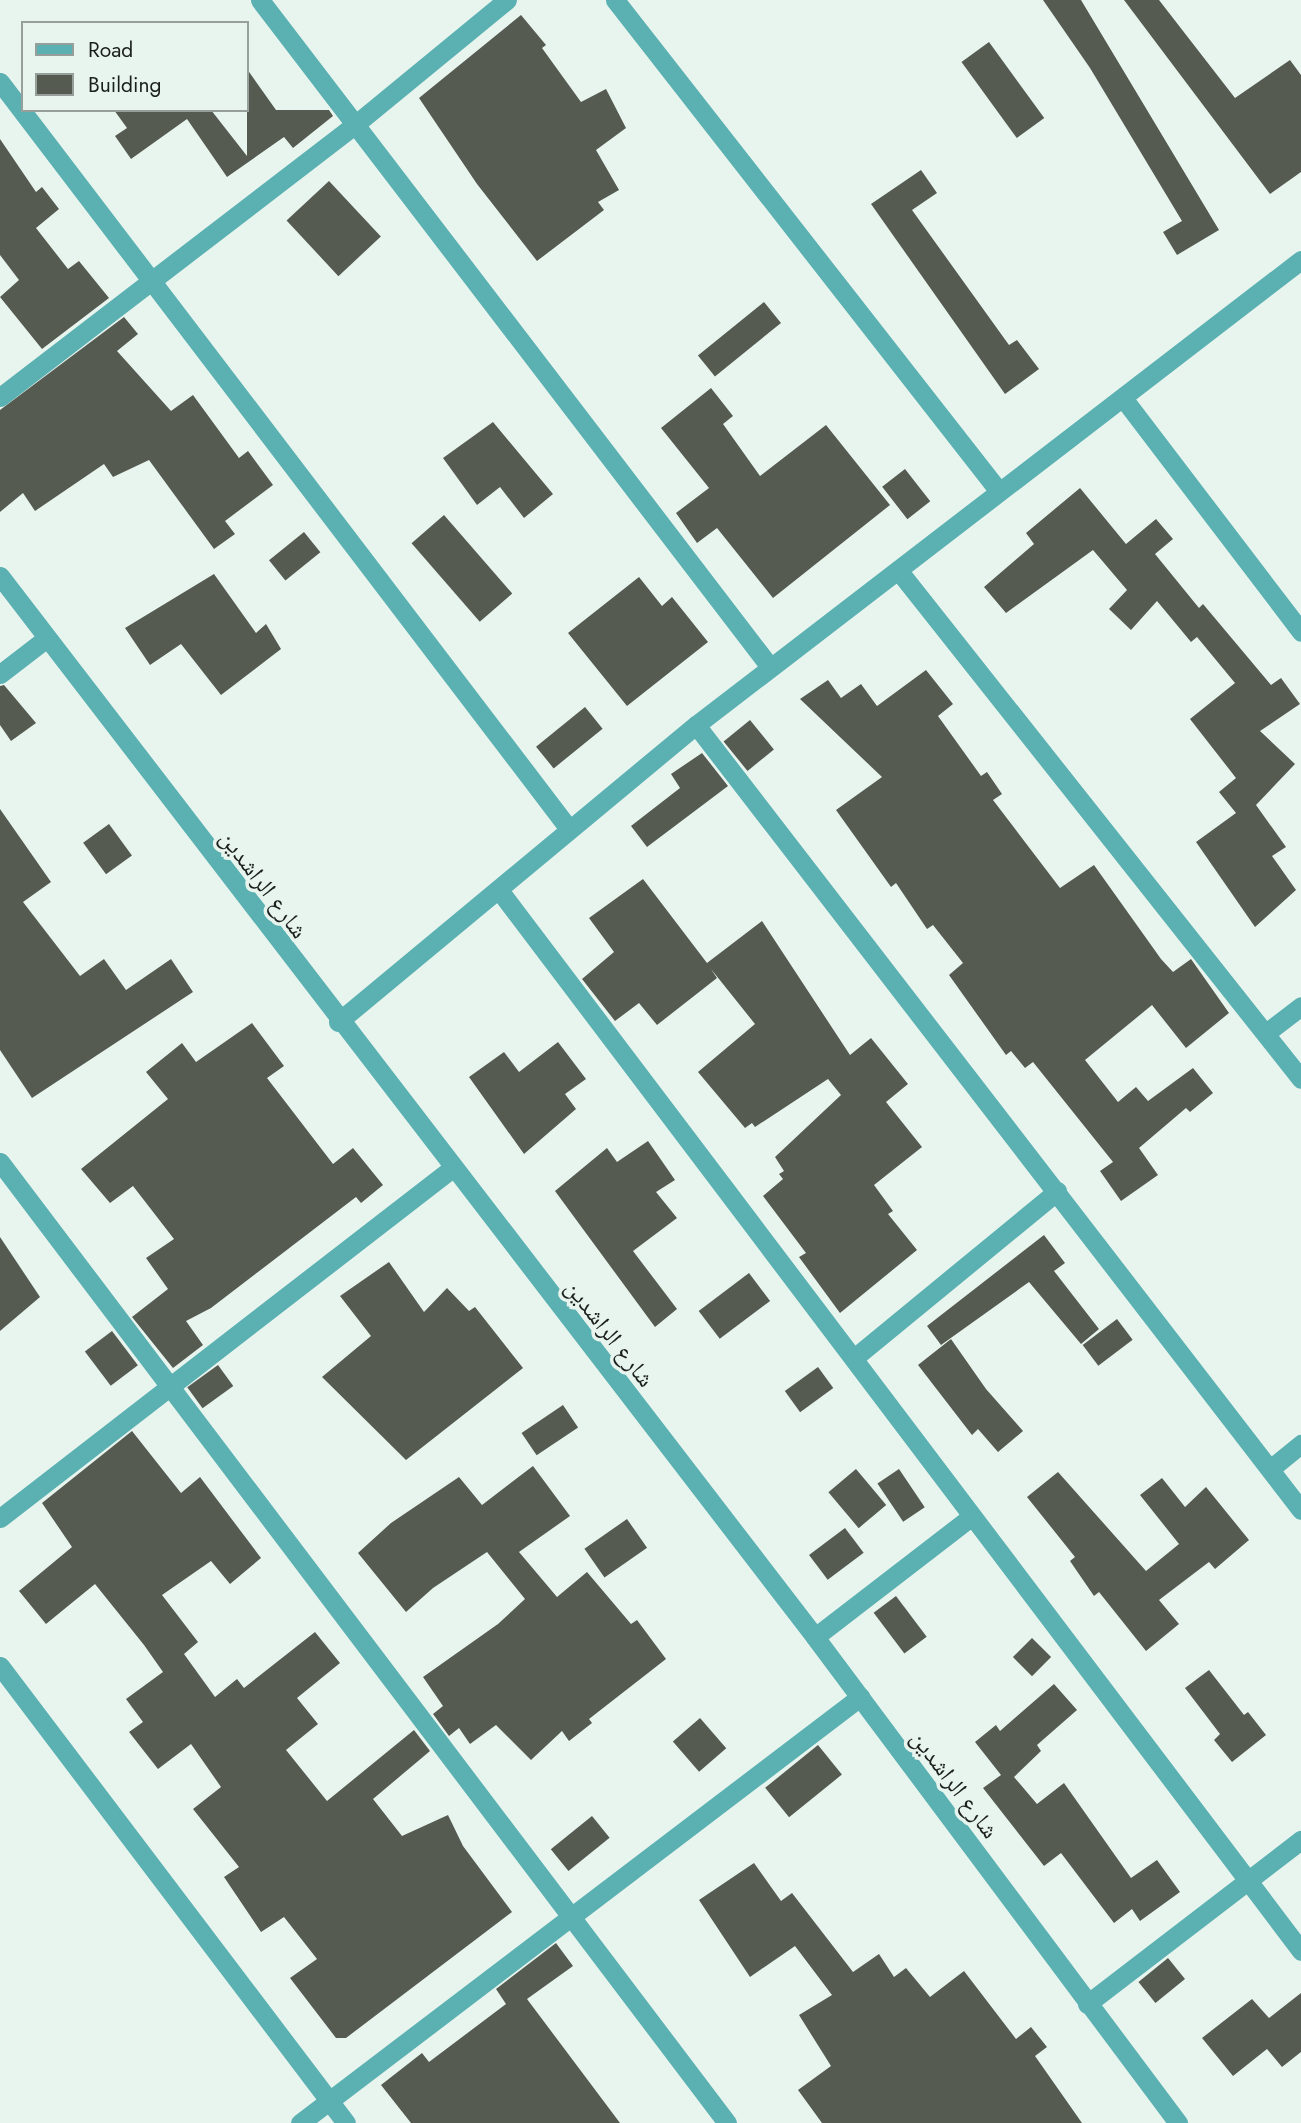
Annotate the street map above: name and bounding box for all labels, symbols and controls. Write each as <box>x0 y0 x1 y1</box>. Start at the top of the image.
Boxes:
legend <box>21 21 248 112</box>
text: Road <box>88 35 133 65</box>
text: Building <box>88 70 161 100</box>
street label: شارع الراشدين <box>214 824 314 944</box>
street label: شارع الراشدين <box>559 1274 661 1392</box>
street label: شارع الراشدين <box>905 1724 1005 1844</box>

